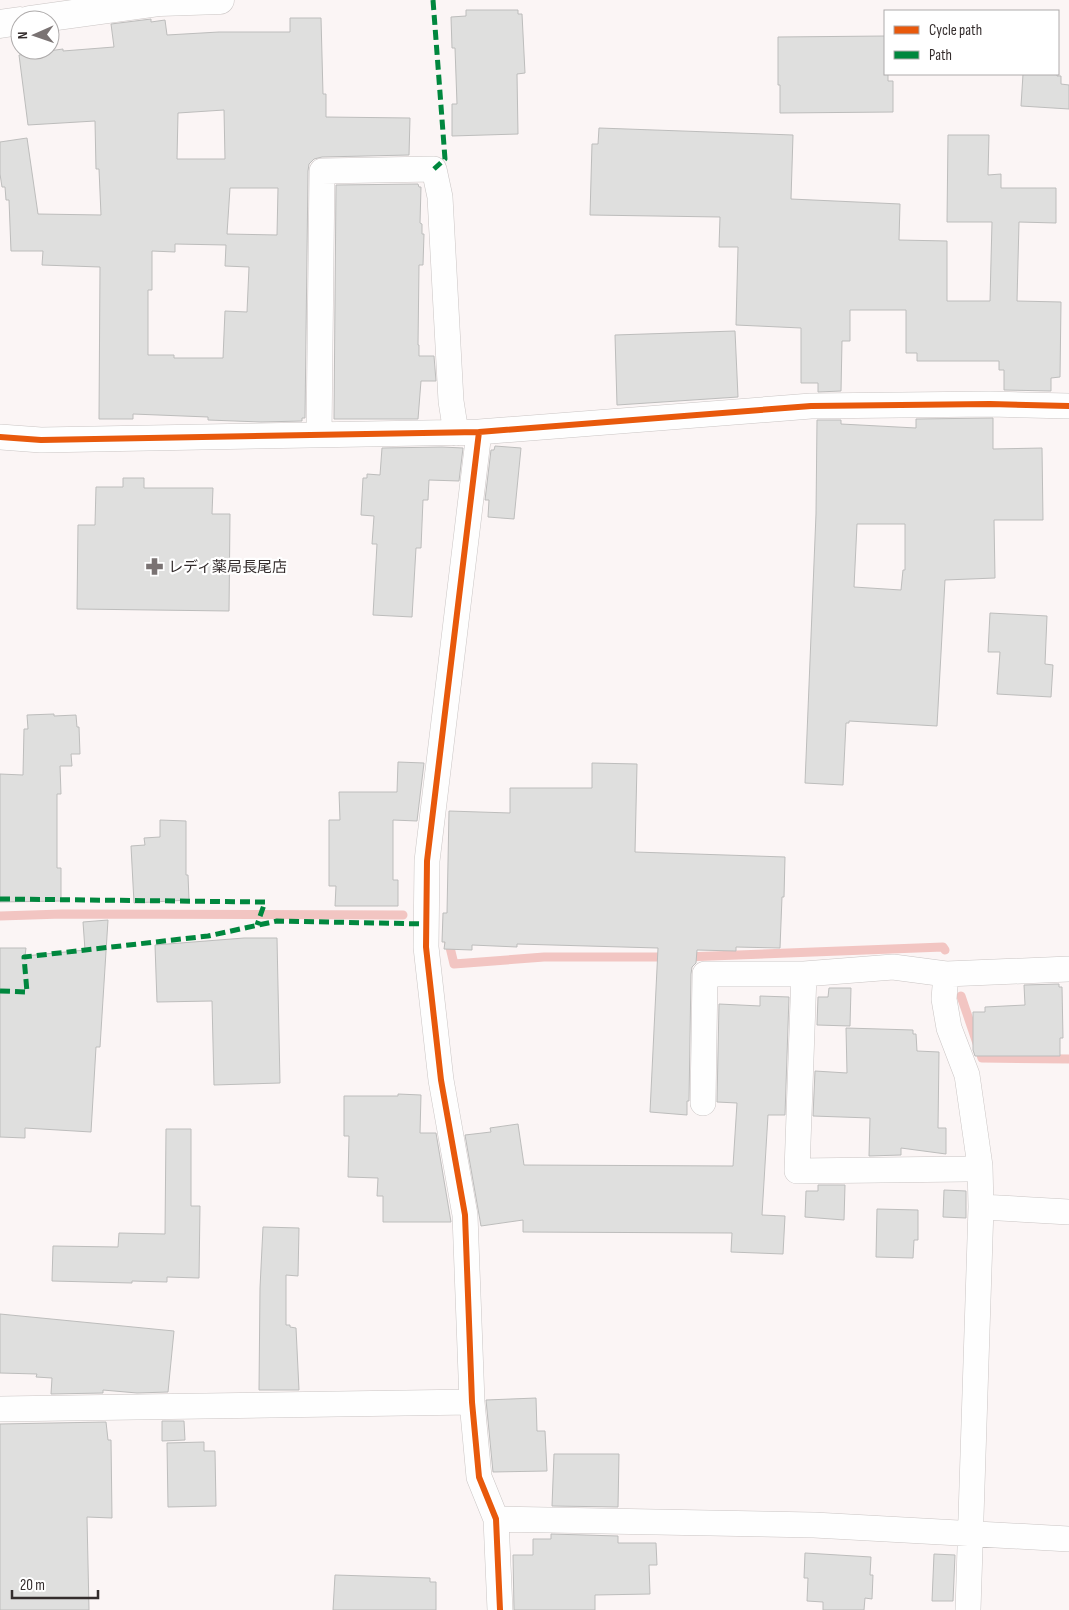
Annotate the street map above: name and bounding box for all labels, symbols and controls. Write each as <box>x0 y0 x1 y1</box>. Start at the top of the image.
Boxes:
north arrow <box>10 10 60 60</box>
legend <box>884 10 1059 75</box>
text: Cycle path <box>929 21 982 40</box>
text: N <box>14 31 31 39</box>
text: Path <box>929 46 952 65</box>
pharmacy icon: レディ薬局長尾店 <box>144 557 164 577</box>
place label: レディ薬局長尾店 <box>168 558 287 577</box>
scale bar <box>12 1568 99 1600</box>
text: 20 m <box>20 1576 45 1595</box>

